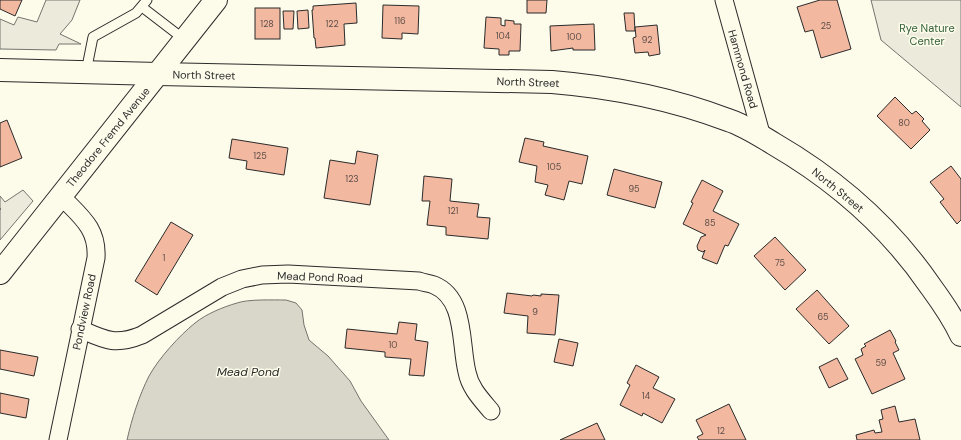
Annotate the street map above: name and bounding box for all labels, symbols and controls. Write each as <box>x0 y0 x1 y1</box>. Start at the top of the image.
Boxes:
house number: 116 <box>394 15 406 27</box>
house number: 128 <box>260 18 274 30</box>
house number: 122 <box>325 18 339 30</box>
house number: 25 <box>821 20 831 32</box>
park label: Rye Nature Center <box>899 21 955 48</box>
street label: Hammond Road <box>725 28 761 110</box>
house number: 104 <box>496 30 511 42</box>
house number: 100 <box>566 31 582 43</box>
house number: 92 <box>642 34 652 46</box>
street label: North Street <box>172 67 236 83</box>
street label: North Street <box>496 74 560 90</box>
street label: Theodore Fremd Avenue <box>63 84 153 190</box>
house number: 80 <box>898 117 910 129</box>
house number: 125 <box>253 150 267 162</box>
house number: 105 <box>547 161 561 173</box>
street label: North Street <box>809 165 867 215</box>
house number: 123 <box>345 173 359 185</box>
house number: 95 <box>628 183 640 195</box>
house number: 121 <box>448 205 459 217</box>
house number: 85 <box>705 217 715 229</box>
house number: 1 <box>163 252 166 264</box>
house number: 75 <box>775 257 785 269</box>
street label: Mead Pond Road <box>277 269 363 285</box>
street label: Pondview Road <box>69 273 99 351</box>
house number: 9 <box>532 306 538 318</box>
house number: 65 <box>818 311 828 323</box>
house number: 10 <box>389 339 397 351</box>
house number: 59 <box>876 357 887 369</box>
water label: Mead Pond <box>217 364 280 380</box>
house number: 14 <box>642 390 651 402</box>
house number: 12 <box>717 425 725 437</box>

